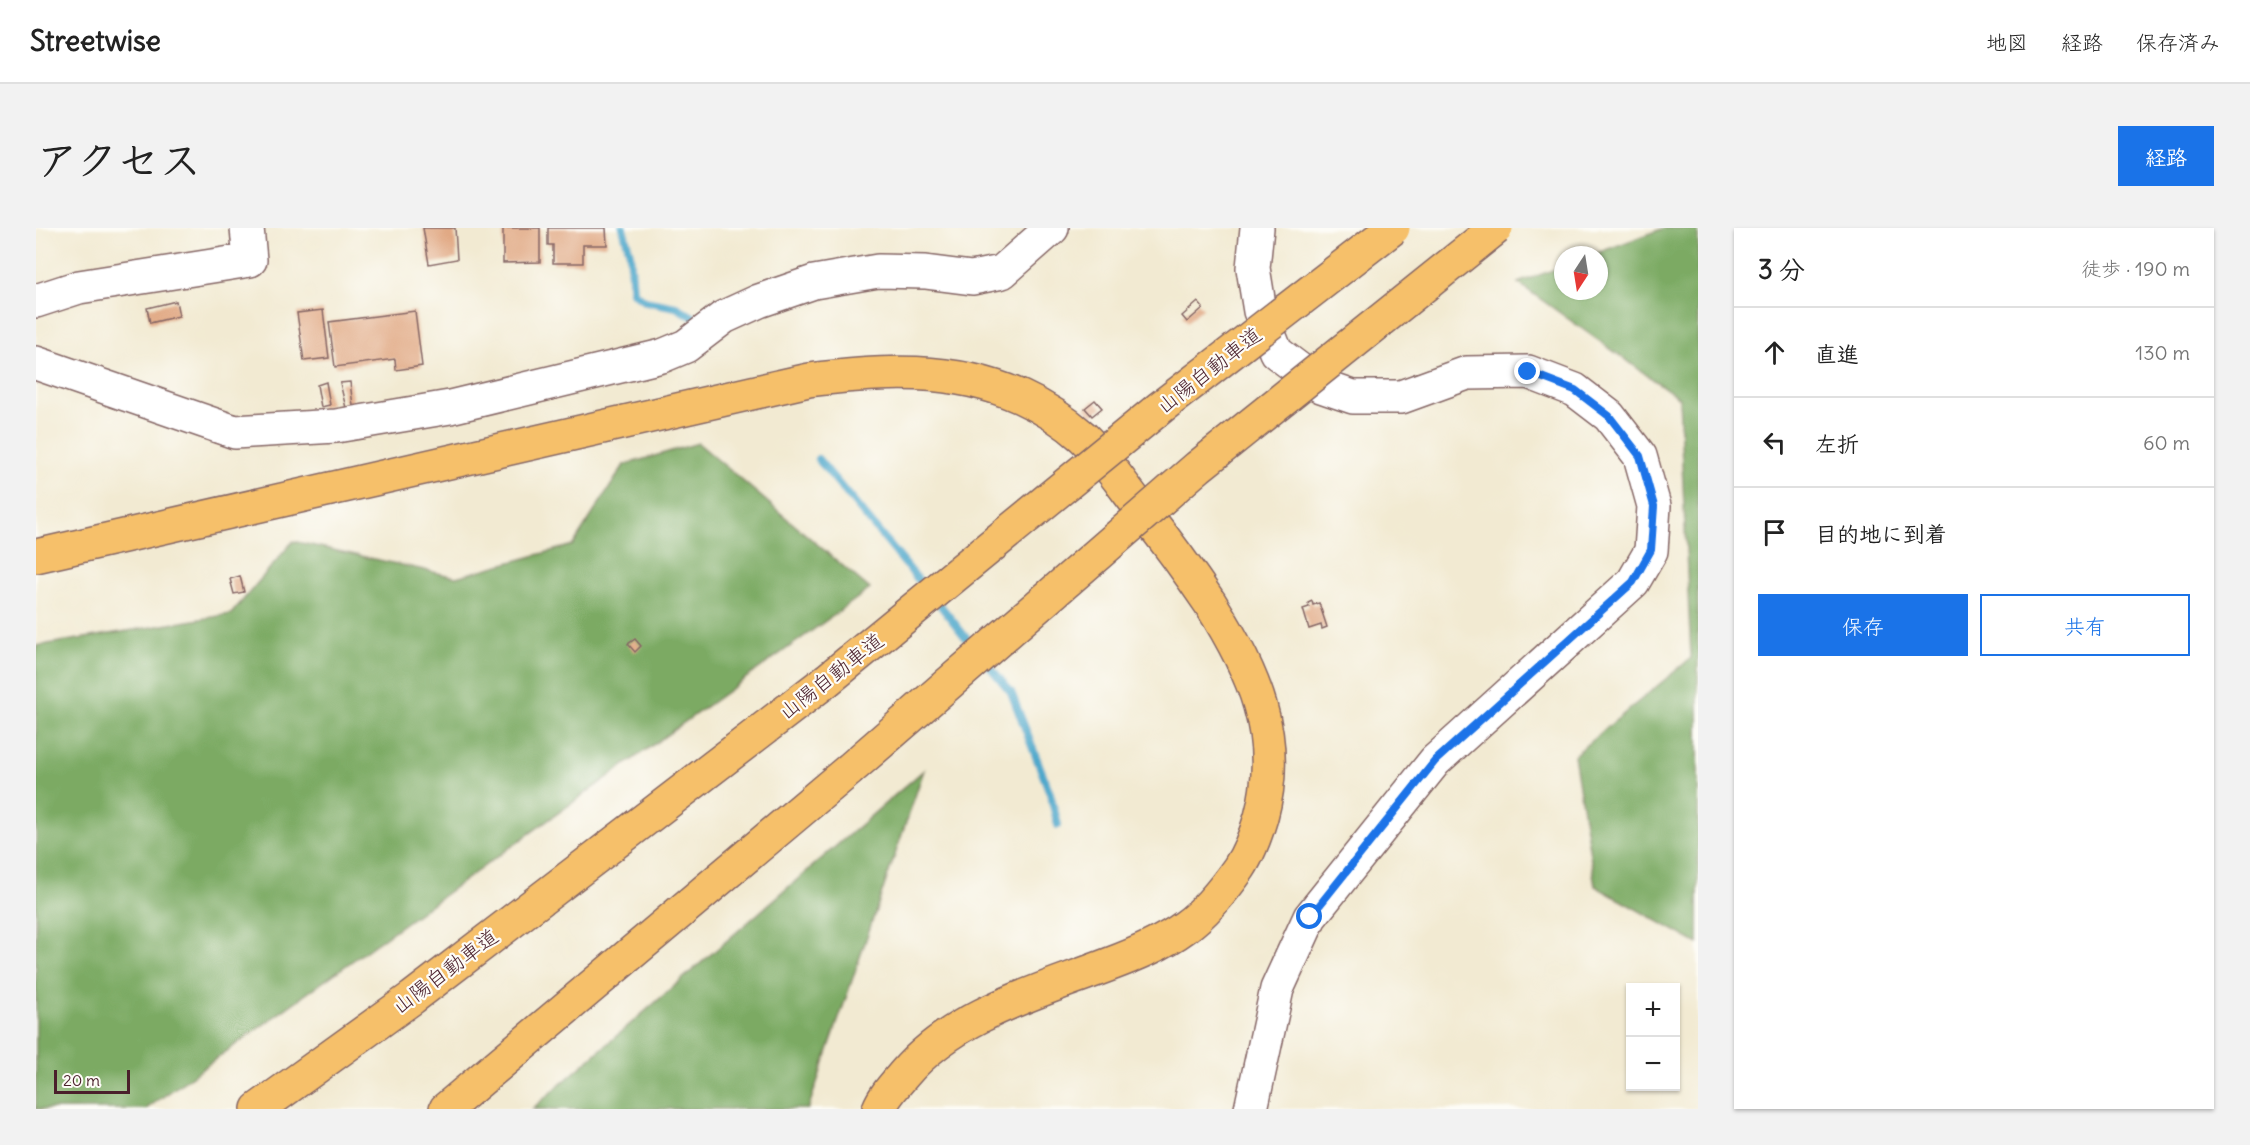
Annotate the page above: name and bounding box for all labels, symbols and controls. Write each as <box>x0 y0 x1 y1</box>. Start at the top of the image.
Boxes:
text: Streetwise <box>30 23 161 59</box>
text: 地図 <box>1986 29 2028 56</box>
text: 経路 <box>2061 29 2103 56</box>
text: 保存済み <box>2136 29 2220 56</box>
button: 経路 <box>2118 126 2214 186</box>
text: アクセス <box>36 134 201 186</box>
north arrow <box>1554 246 1608 300</box>
text: 3 分 <box>1758 253 1805 286</box>
text: 徒歩 · 190 m <box>2081 256 2190 281</box>
street label: 山陽自動車道 <box>1151 321 1267 419</box>
icon: ahead <box>1758 336 1791 369</box>
text: 直進 <box>1815 340 1859 368</box>
text: 130 m <box>2135 340 2190 365</box>
route end <box>1514 358 1540 384</box>
icon: left <box>1758 426 1791 459</box>
text: 左折 <box>1815 430 1859 458</box>
text: 60 m <box>2143 430 2190 455</box>
icon: arrive <box>1758 516 1791 549</box>
text: 目的地に到着 <box>1815 520 1947 548</box>
button: 保存 <box>1758 594 1968 656</box>
button: 共有 <box>1980 594 2190 656</box>
street label: 山陽自動車道 <box>773 627 889 725</box>
route start <box>1296 903 1322 929</box>
street label: 山陽自動車道 <box>387 922 503 1020</box>
map controls <box>1626 983 1680 1091</box>
button: + <box>1626 983 1680 1037</box>
button: − <box>1626 1037 1680 1091</box>
scale bar <box>54 1067 130 1094</box>
text: 20 m <box>63 1070 100 1090</box>

